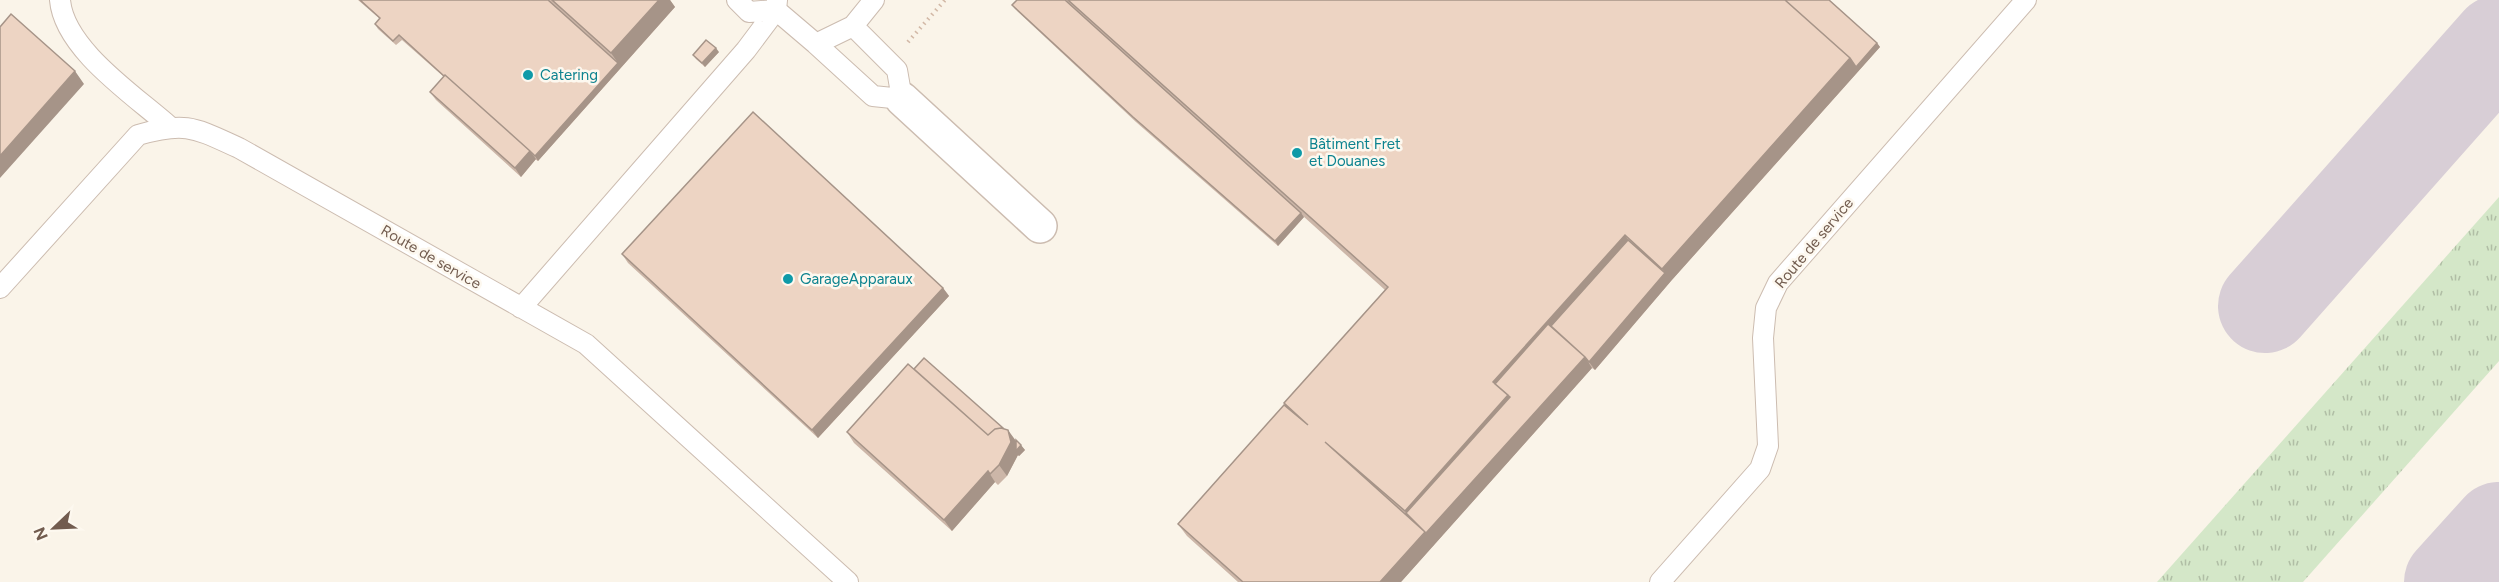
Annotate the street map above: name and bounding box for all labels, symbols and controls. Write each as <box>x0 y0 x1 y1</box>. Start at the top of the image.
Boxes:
place label: Catering <box>540 66 598 84</box>
marker: Catering <box>521 68 535 82</box>
place label: Bâtiment Fret et Douanes <box>1309 135 1401 170</box>
marker: Bâtiment Fret et Douanes <box>1290 146 1304 160</box>
street label: Route de service <box>1771 194 1857 292</box>
street label: Route de service <box>378 221 484 293</box>
place label: GarageApparaux <box>800 270 913 288</box>
marker: GarageApparaux <box>781 272 795 286</box>
north arrow <box>24 498 84 558</box>
text: N <box>29 524 52 543</box>

